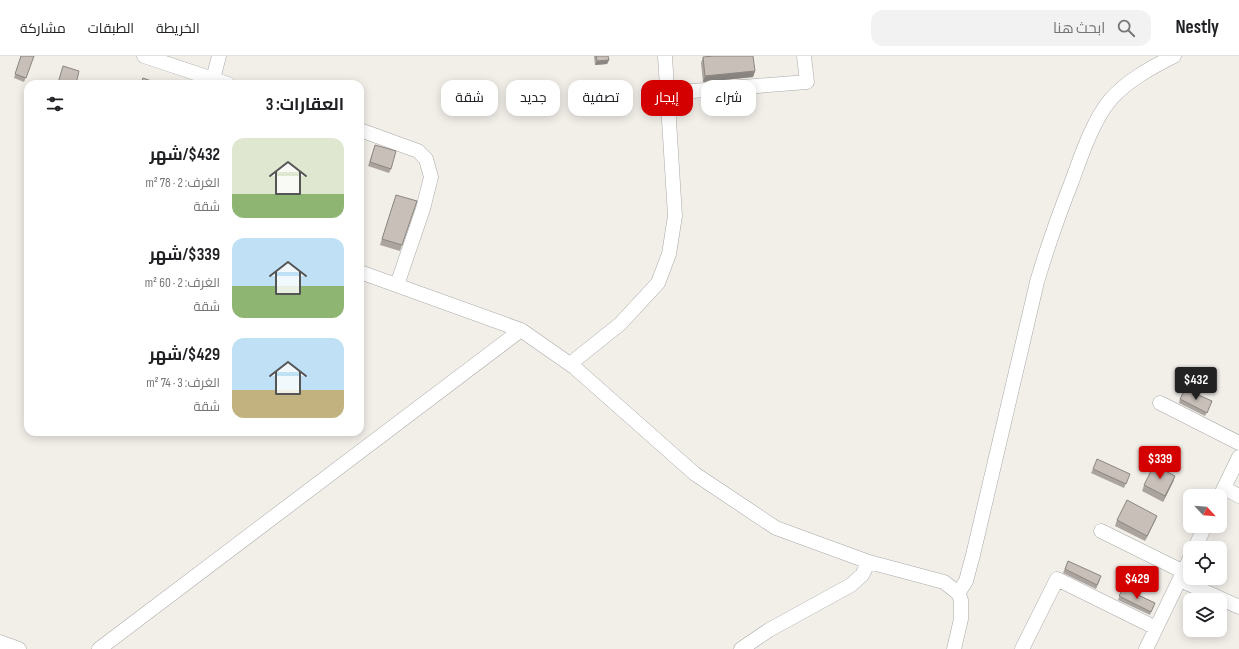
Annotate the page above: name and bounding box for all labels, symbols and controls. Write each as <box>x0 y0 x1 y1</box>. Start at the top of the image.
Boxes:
search box <box>871 10 1151 46</box>
text: Nestly <box>1175 16 1219 39</box>
icon: search <box>1115 17 1137 39</box>
text: ابحث هنا <box>1053 19 1105 38</box>
text: مشاركة <box>20 20 66 37</box>
text: الطبقات <box>88 20 134 37</box>
text: الخريطة <box>156 20 200 37</box>
chip: شقة <box>441 80 498 116</box>
chip: جديد <box>506 80 560 116</box>
chip: تصفية <box>568 80 633 116</box>
chip: إيجار <box>641 80 693 116</box>
chip: شراء <box>701 80 756 116</box>
icon: filters <box>44 93 66 115</box>
text: العقارات: 3 <box>266 95 344 115</box>
text: $432/شهر <box>149 145 220 165</box>
icon: home <box>264 154 312 202</box>
text: الغرف: 2 · 78 m² <box>145 175 220 191</box>
text: شقة <box>193 199 220 215</box>
text: $339/شهر <box>149 245 220 265</box>
icon: home <box>264 254 312 302</box>
text: الغرف: 2 · 60 m² <box>145 275 220 291</box>
text: شقة <box>193 299 220 315</box>
text: $429/شهر <box>149 345 220 365</box>
icon: home <box>264 354 312 402</box>
pin: $432 <box>1172 367 1220 401</box>
text: $432 <box>1184 372 1208 388</box>
text: الغرف: 3 · 74 m² <box>146 375 220 391</box>
text: شقة <box>193 399 220 415</box>
pin: $339 <box>1136 446 1184 480</box>
text: $339 <box>1148 451 1172 467</box>
north arrow <box>1183 489 1227 533</box>
map controls <box>1183 489 1227 637</box>
button: locate <box>1183 541 1227 585</box>
pin: $429 <box>1113 566 1161 600</box>
text: $429 <box>1125 571 1149 587</box>
button: layers <box>1183 593 1227 637</box>

